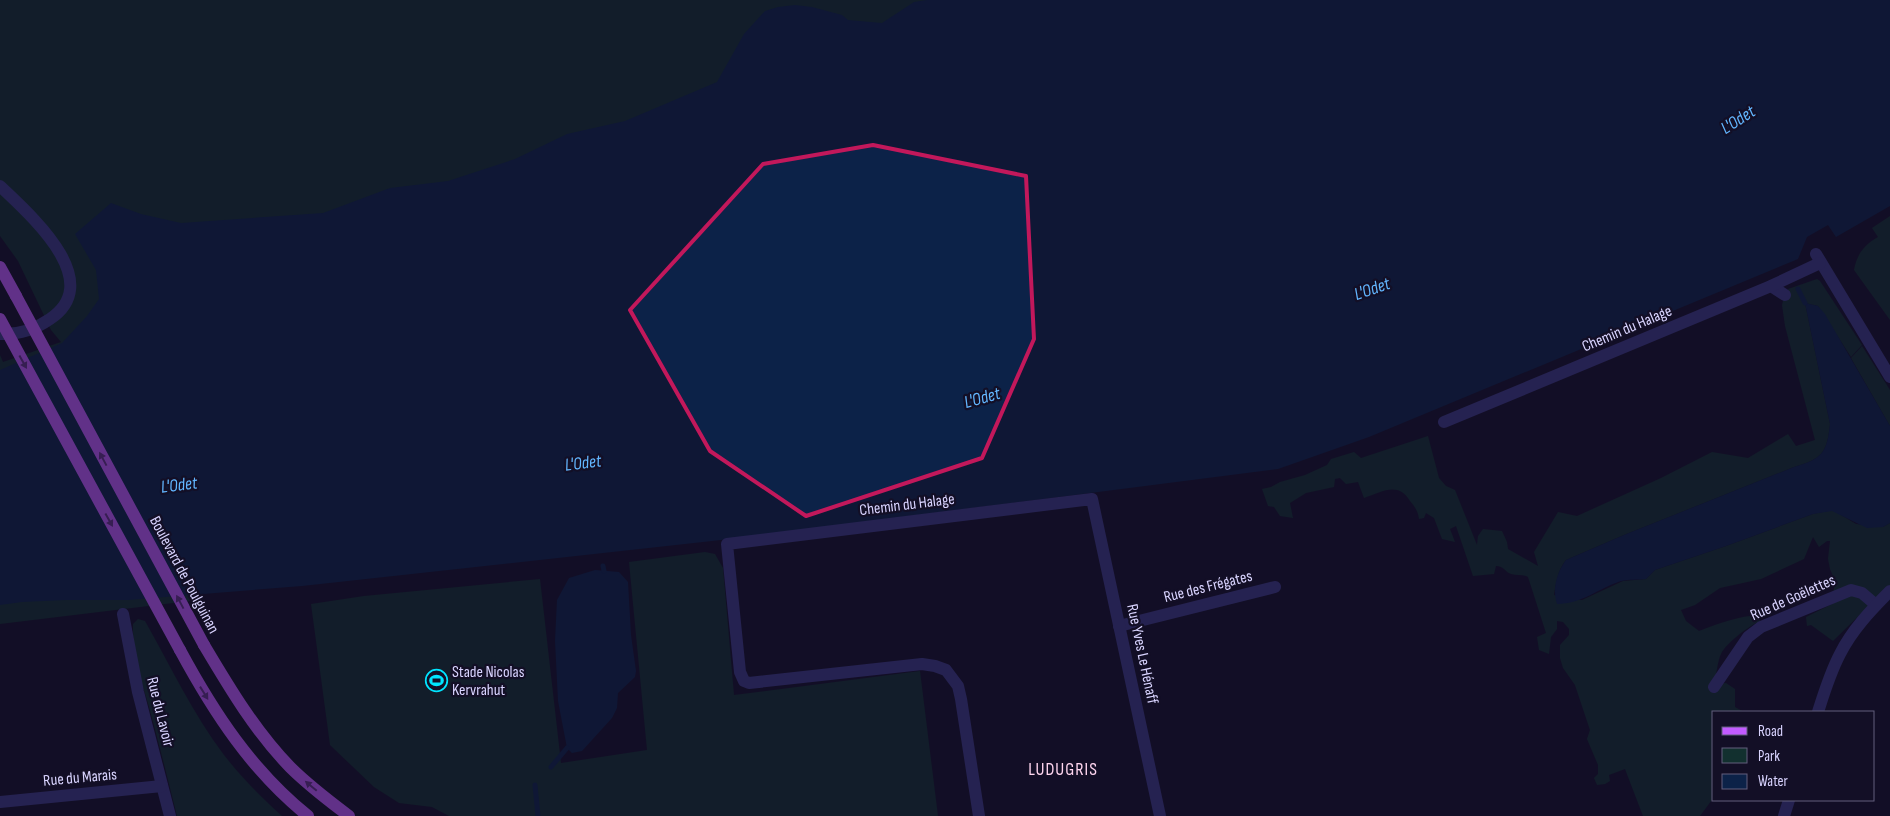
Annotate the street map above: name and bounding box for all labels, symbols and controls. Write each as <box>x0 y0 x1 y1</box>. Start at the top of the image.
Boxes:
water label: L'Odet <box>1717 101 1760 139</box>
water label: L'Odet <box>1351 273 1393 305</box>
street label: Chemin du Halage <box>1579 302 1675 356</box>
one-way arrow <box>19 355 27 369</box>
water label: L'Odet <box>961 383 1003 413</box>
water label: L'Odet <box>564 450 603 476</box>
one-way arrow <box>99 452 108 465</box>
water label: L'Odet <box>160 472 199 498</box>
street label: Chemin du Halage <box>858 490 956 520</box>
one-way arrow <box>105 513 113 527</box>
street label: Boulevard de Poulguinan <box>145 513 223 637</box>
street label: Rue des Frégates <box>1162 567 1254 607</box>
street label: Rue de Goëlettes <box>1748 571 1839 625</box>
one-way arrow <box>176 595 185 609</box>
street label: Rue Yves Le Hénaff <box>1122 602 1162 707</box>
place label: Stade Nicolas Kervrahut <box>452 663 525 700</box>
sports icon: Stade Nicolas Kervrahut <box>424 669 448 693</box>
street label: Rue du Lavoir <box>142 675 178 749</box>
one-way arrow <box>199 686 208 699</box>
legend <box>1712 711 1875 801</box>
text: Road <box>1758 722 1783 741</box>
text: Park <box>1758 747 1780 766</box>
district label: LUDUGRIS <box>1028 759 1098 780</box>
street label: Rue du Marais <box>42 765 118 791</box>
text: Water <box>1758 772 1789 791</box>
one-way arrow <box>305 780 318 791</box>

